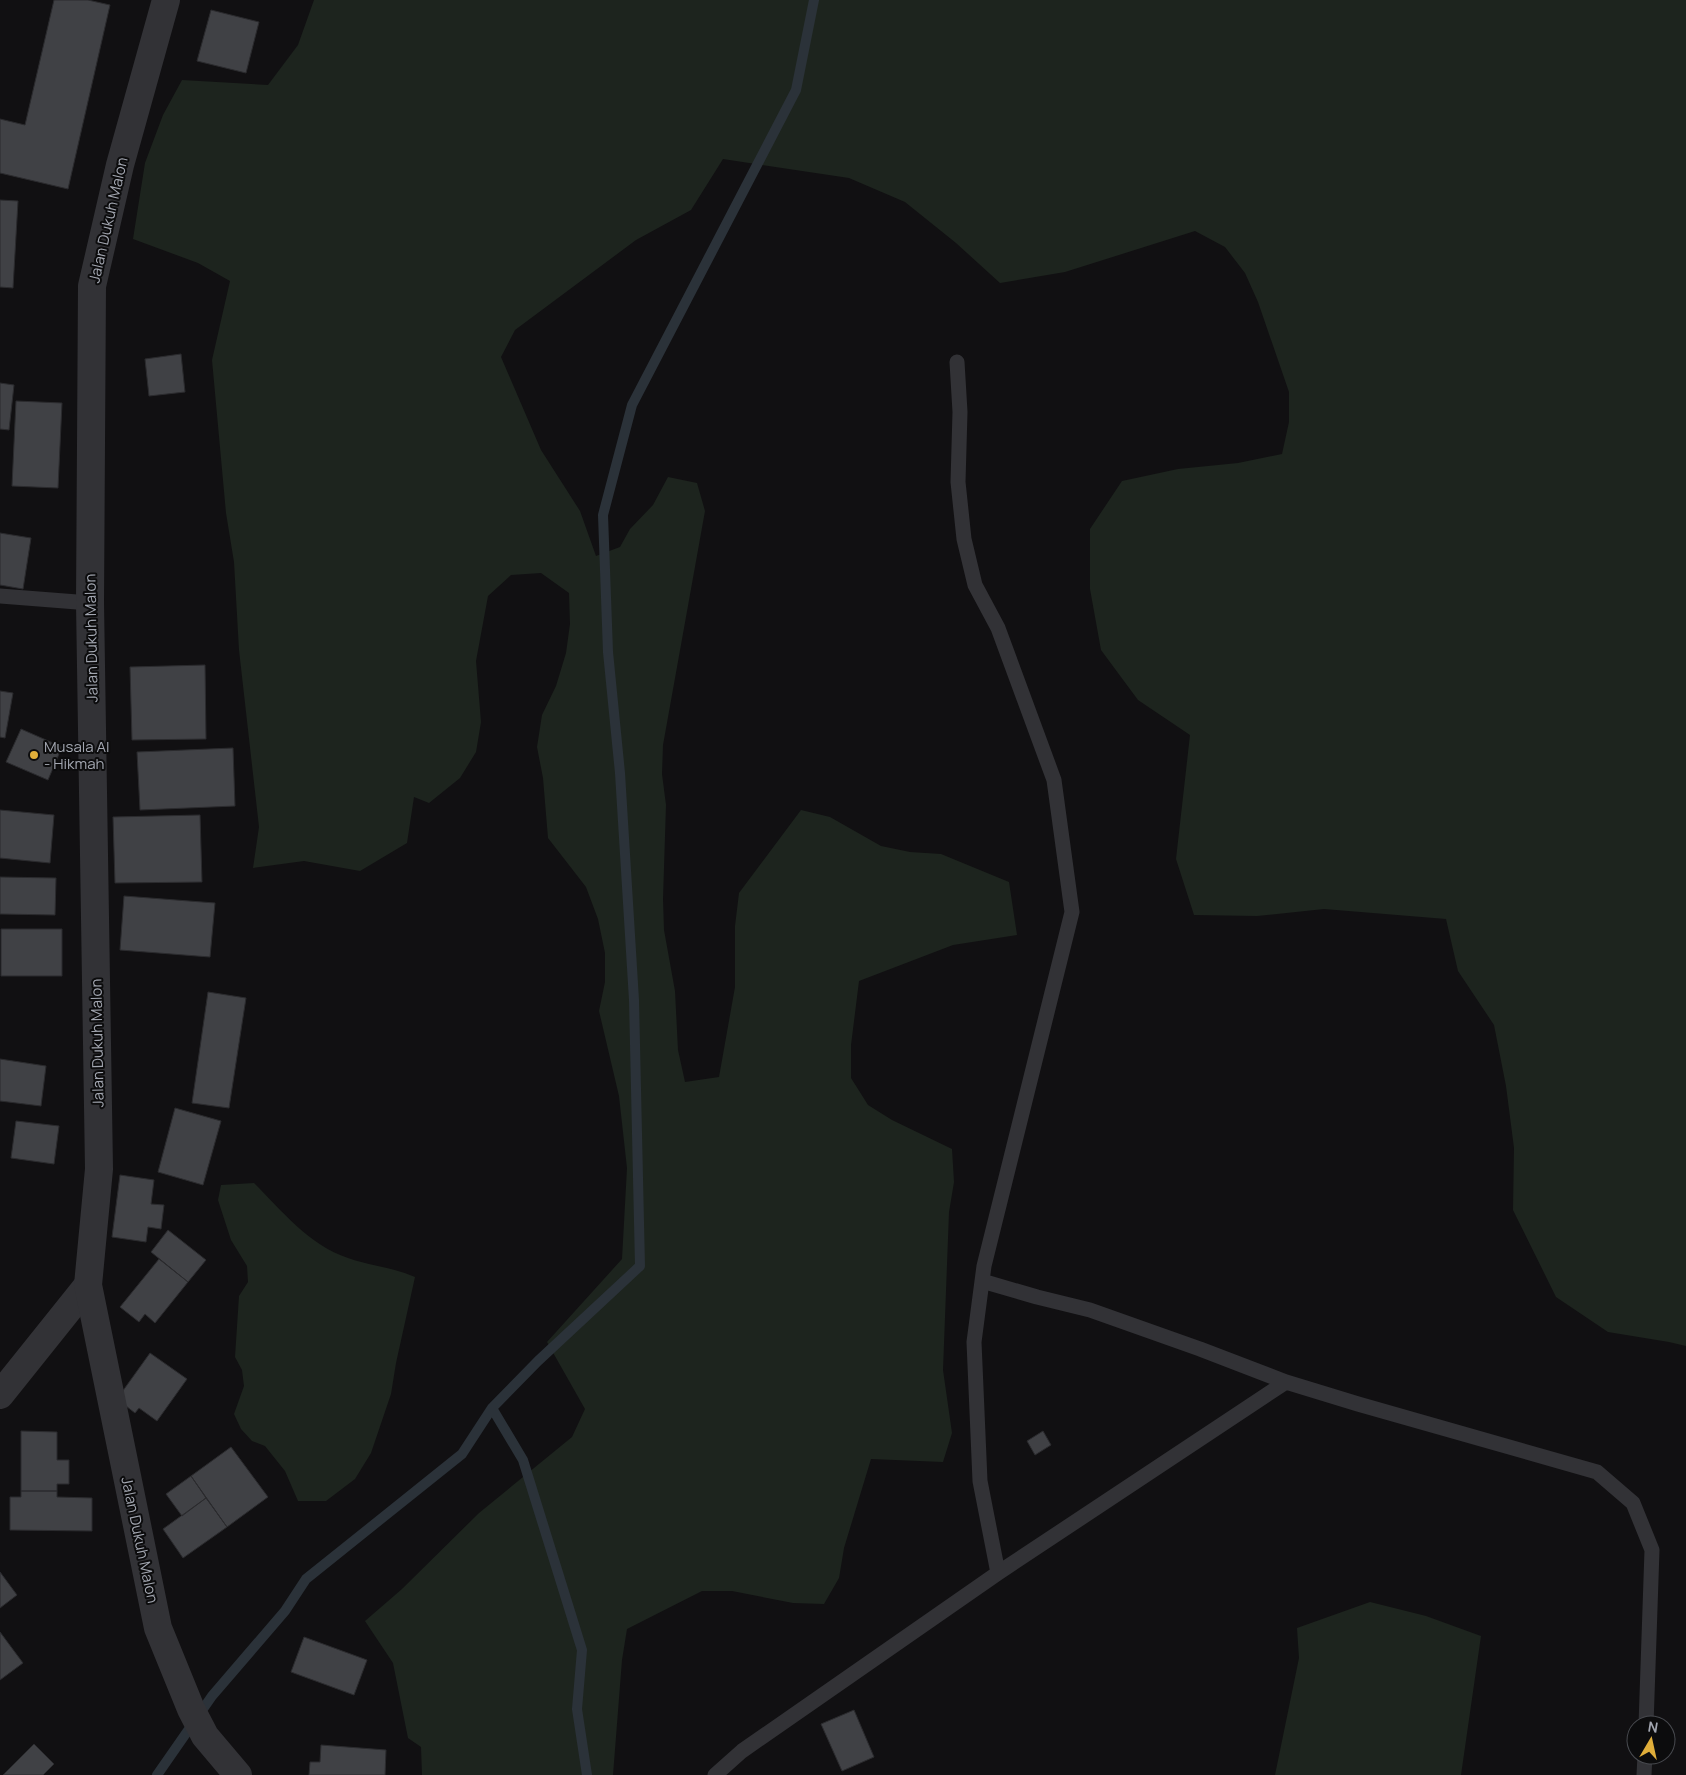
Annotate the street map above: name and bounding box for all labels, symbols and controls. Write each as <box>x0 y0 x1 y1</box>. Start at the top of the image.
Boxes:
street label: Jalan Dukuh Malon <box>83 155 133 285</box>
street label: Jalan Dukuh Malon <box>79 573 103 702</box>
place label: Musala Al - Hikmah <box>44 736 110 774</box>
marker: Musala Al - Hikmah <box>28 749 40 761</box>
street label: Jalan Dukuh Malon <box>85 978 109 1107</box>
street label: Jalan Dukuh Malon <box>116 1475 164 1605</box>
north arrow <box>1626 1715 1676 1765</box>
text: N <box>1647 1716 1660 1737</box>

